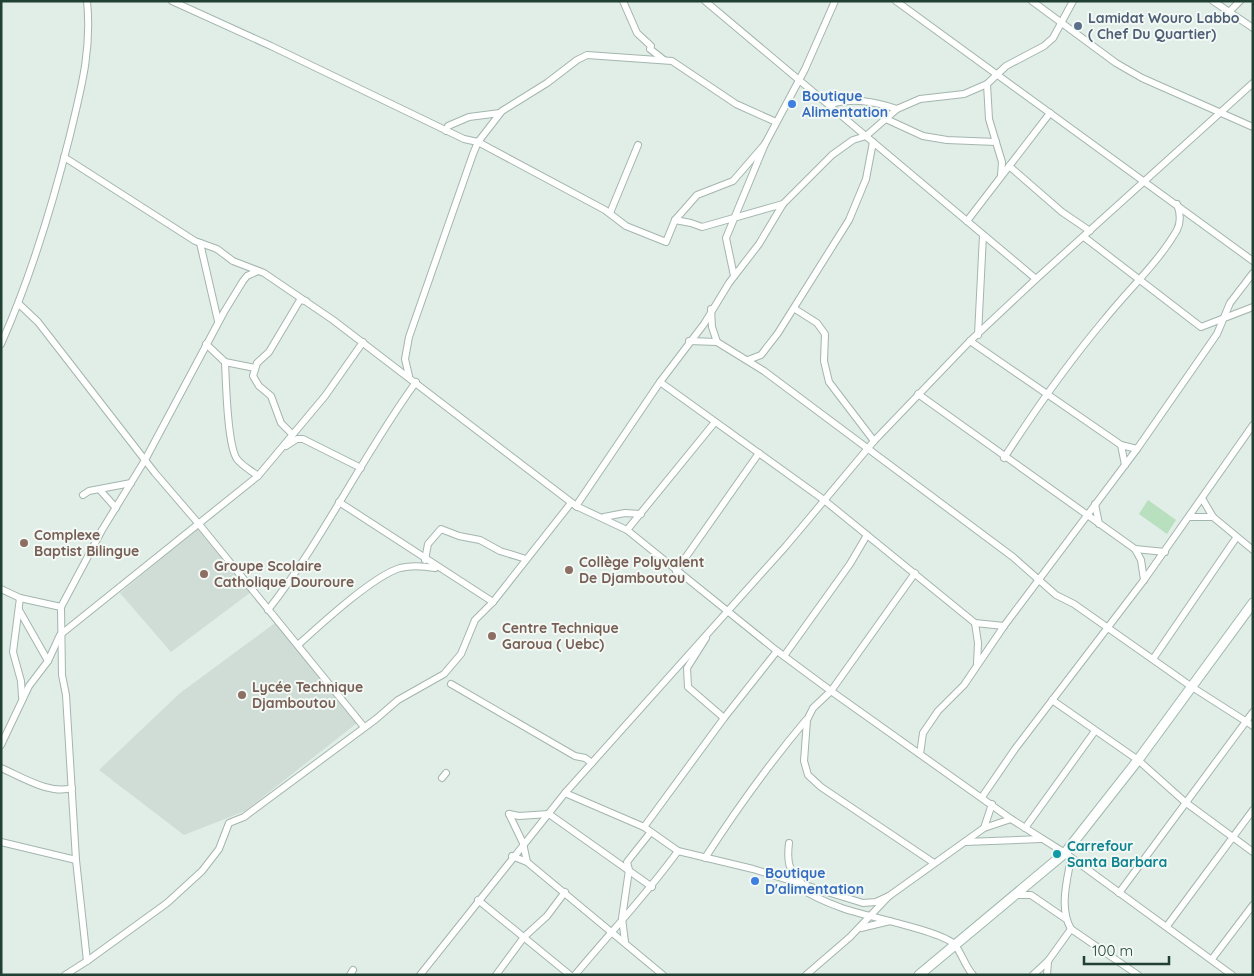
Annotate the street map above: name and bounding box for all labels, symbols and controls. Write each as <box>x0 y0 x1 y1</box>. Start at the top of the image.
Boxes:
place label: Lamidat Wouro Labbo ( Chef Du Quartier) <box>1088 9 1240 43</box>
marker: Lamidat Wouro Labbo ( Chef Du Quartier) <box>1072 20 1084 32</box>
place label: Boutique Alimentation <box>802 87 888 121</box>
marker: Boutique Alimentation <box>786 98 798 110</box>
place label: Complexe Baptist Bilingue <box>34 526 139 560</box>
marker: Complexe Baptist Bilingue <box>18 537 30 549</box>
place label: Collège Polyvalent De Djamboutou <box>579 553 705 587</box>
place label: Groupe Scolaire Catholique Douroure <box>214 557 354 591</box>
marker: Collège Polyvalent De Djamboutou <box>563 564 575 576</box>
marker: Groupe Scolaire Catholique Douroure <box>198 568 210 580</box>
place label: Centre Technique Garoua ( Uebc) <box>502 619 619 653</box>
marker: Centre Technique Garoua ( Uebc) <box>486 630 498 642</box>
place label: Lycée Technique Djamboutou <box>252 678 363 712</box>
marker: Lycée Technique Djamboutou <box>236 689 248 701</box>
place label: Carrefour Santa Barbara <box>1067 837 1167 871</box>
marker: Carrefour Santa Barbara <box>1051 848 1063 860</box>
place label: Boutique D'alimentation <box>765 864 864 898</box>
marker: Boutique D'alimentation <box>749 875 761 887</box>
scale bar <box>1084 934 1169 966</box>
text: 100 m <box>1092 941 1133 960</box>

